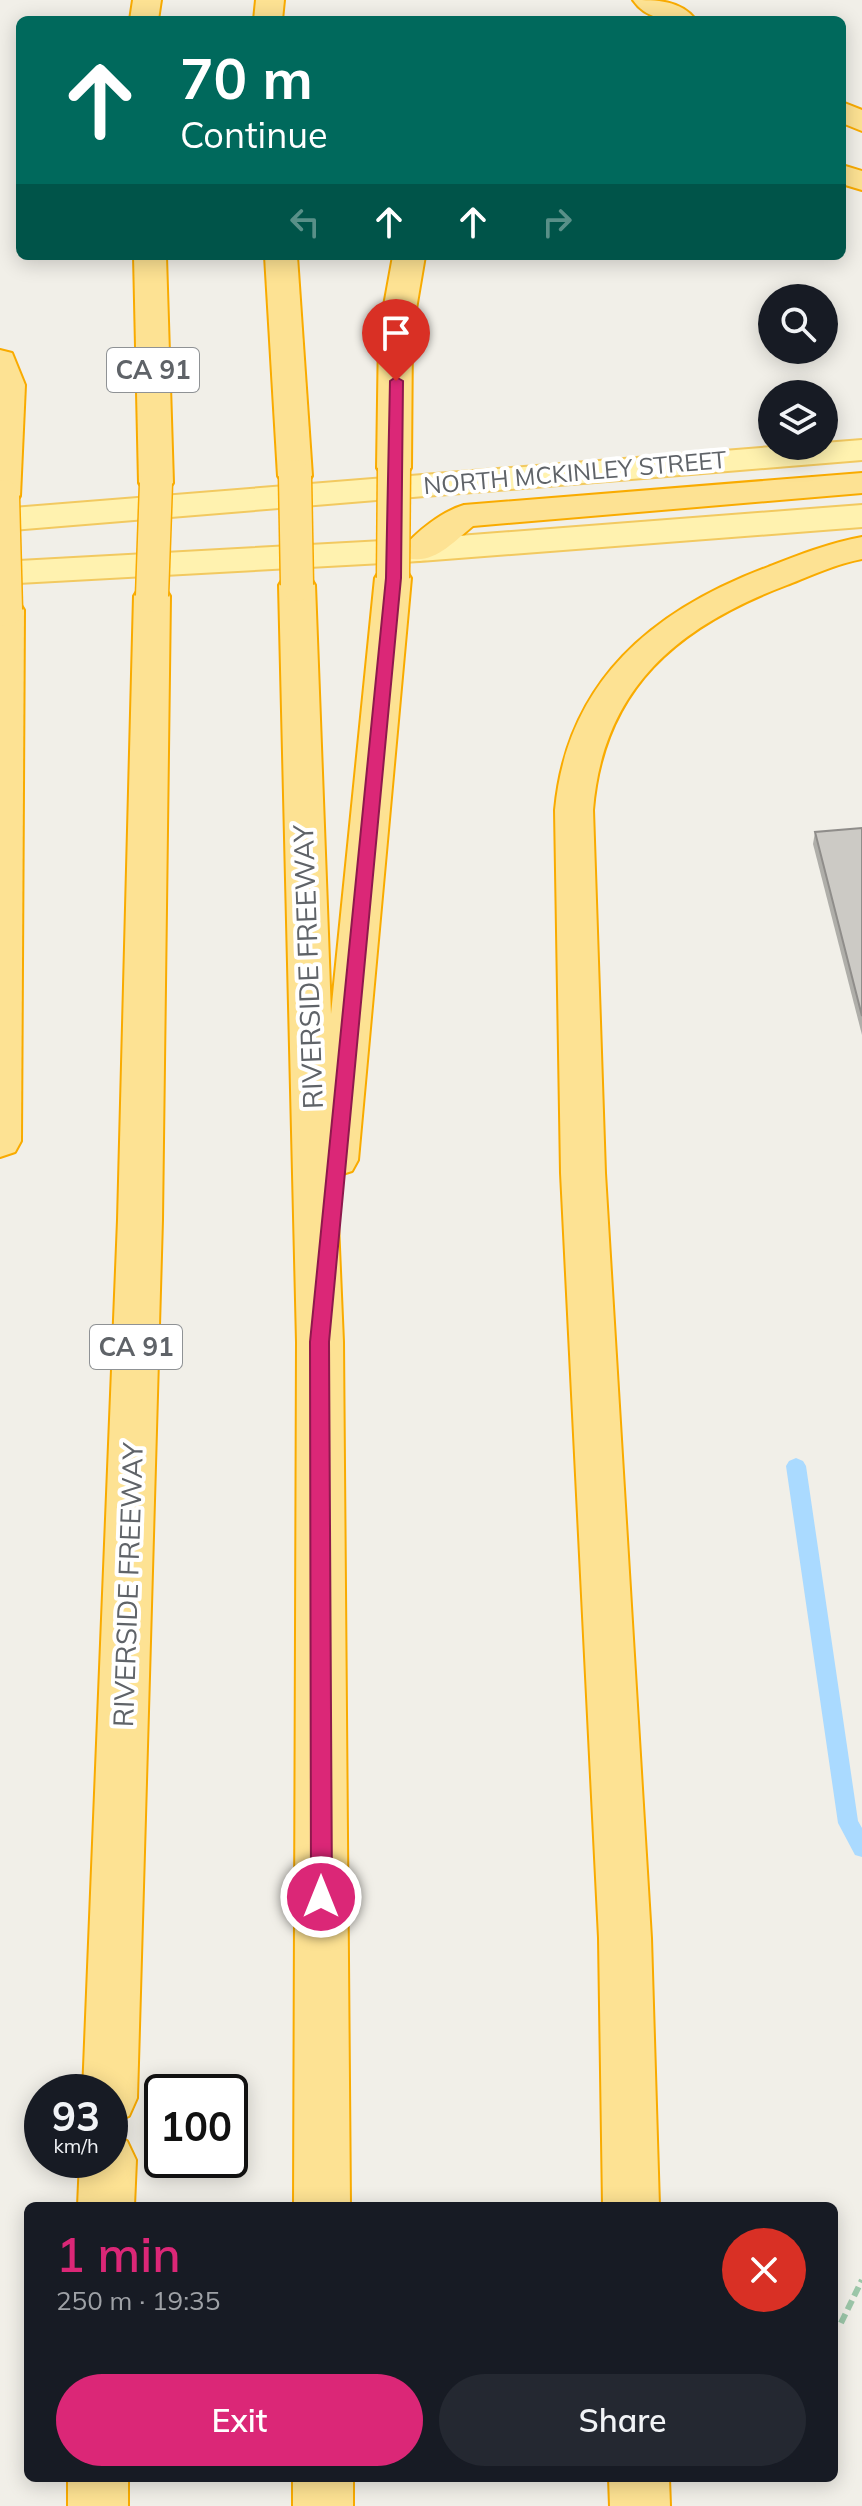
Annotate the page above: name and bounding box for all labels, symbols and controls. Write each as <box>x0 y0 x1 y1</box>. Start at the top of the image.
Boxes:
text: 70 m <box>180 43 313 113</box>
icon: ahead <box>48 48 152 152</box>
text: Continue <box>180 112 328 157</box>
icon: left <box>283 200 327 244</box>
icon: ahead <box>367 200 411 244</box>
icon: ahead <box>451 200 495 244</box>
icon: right <box>535 200 579 244</box>
map controls <box>758 284 838 460</box>
button: search <box>758 284 838 364</box>
pin <box>362 299 430 381</box>
icon: arrive <box>374 311 418 355</box>
road number: CA 91 <box>107 348 199 392</box>
button: layers <box>758 380 838 460</box>
street label: NORTH MCKINLEY STREET <box>422 444 728 500</box>
street label: RIVERSIDE FREEWAY <box>285 823 330 1110</box>
road number: CA 91 <box>90 1325 182 1369</box>
street label: RIVERSIDE FREEWAY <box>105 1441 150 1728</box>
position arrow <box>279 1855 363 1939</box>
speed limit sign: 100 <box>144 2074 248 2178</box>
text: 93 <box>52 2091 100 2141</box>
text: km/h <box>53 2133 99 2158</box>
text: 1 min <box>56 2224 181 2284</box>
button: close <box>722 2228 806 2312</box>
text: 250 m · 19:35 <box>56 2284 220 2317</box>
button: Exit <box>56 2374 423 2466</box>
button: Share <box>439 2374 806 2466</box>

